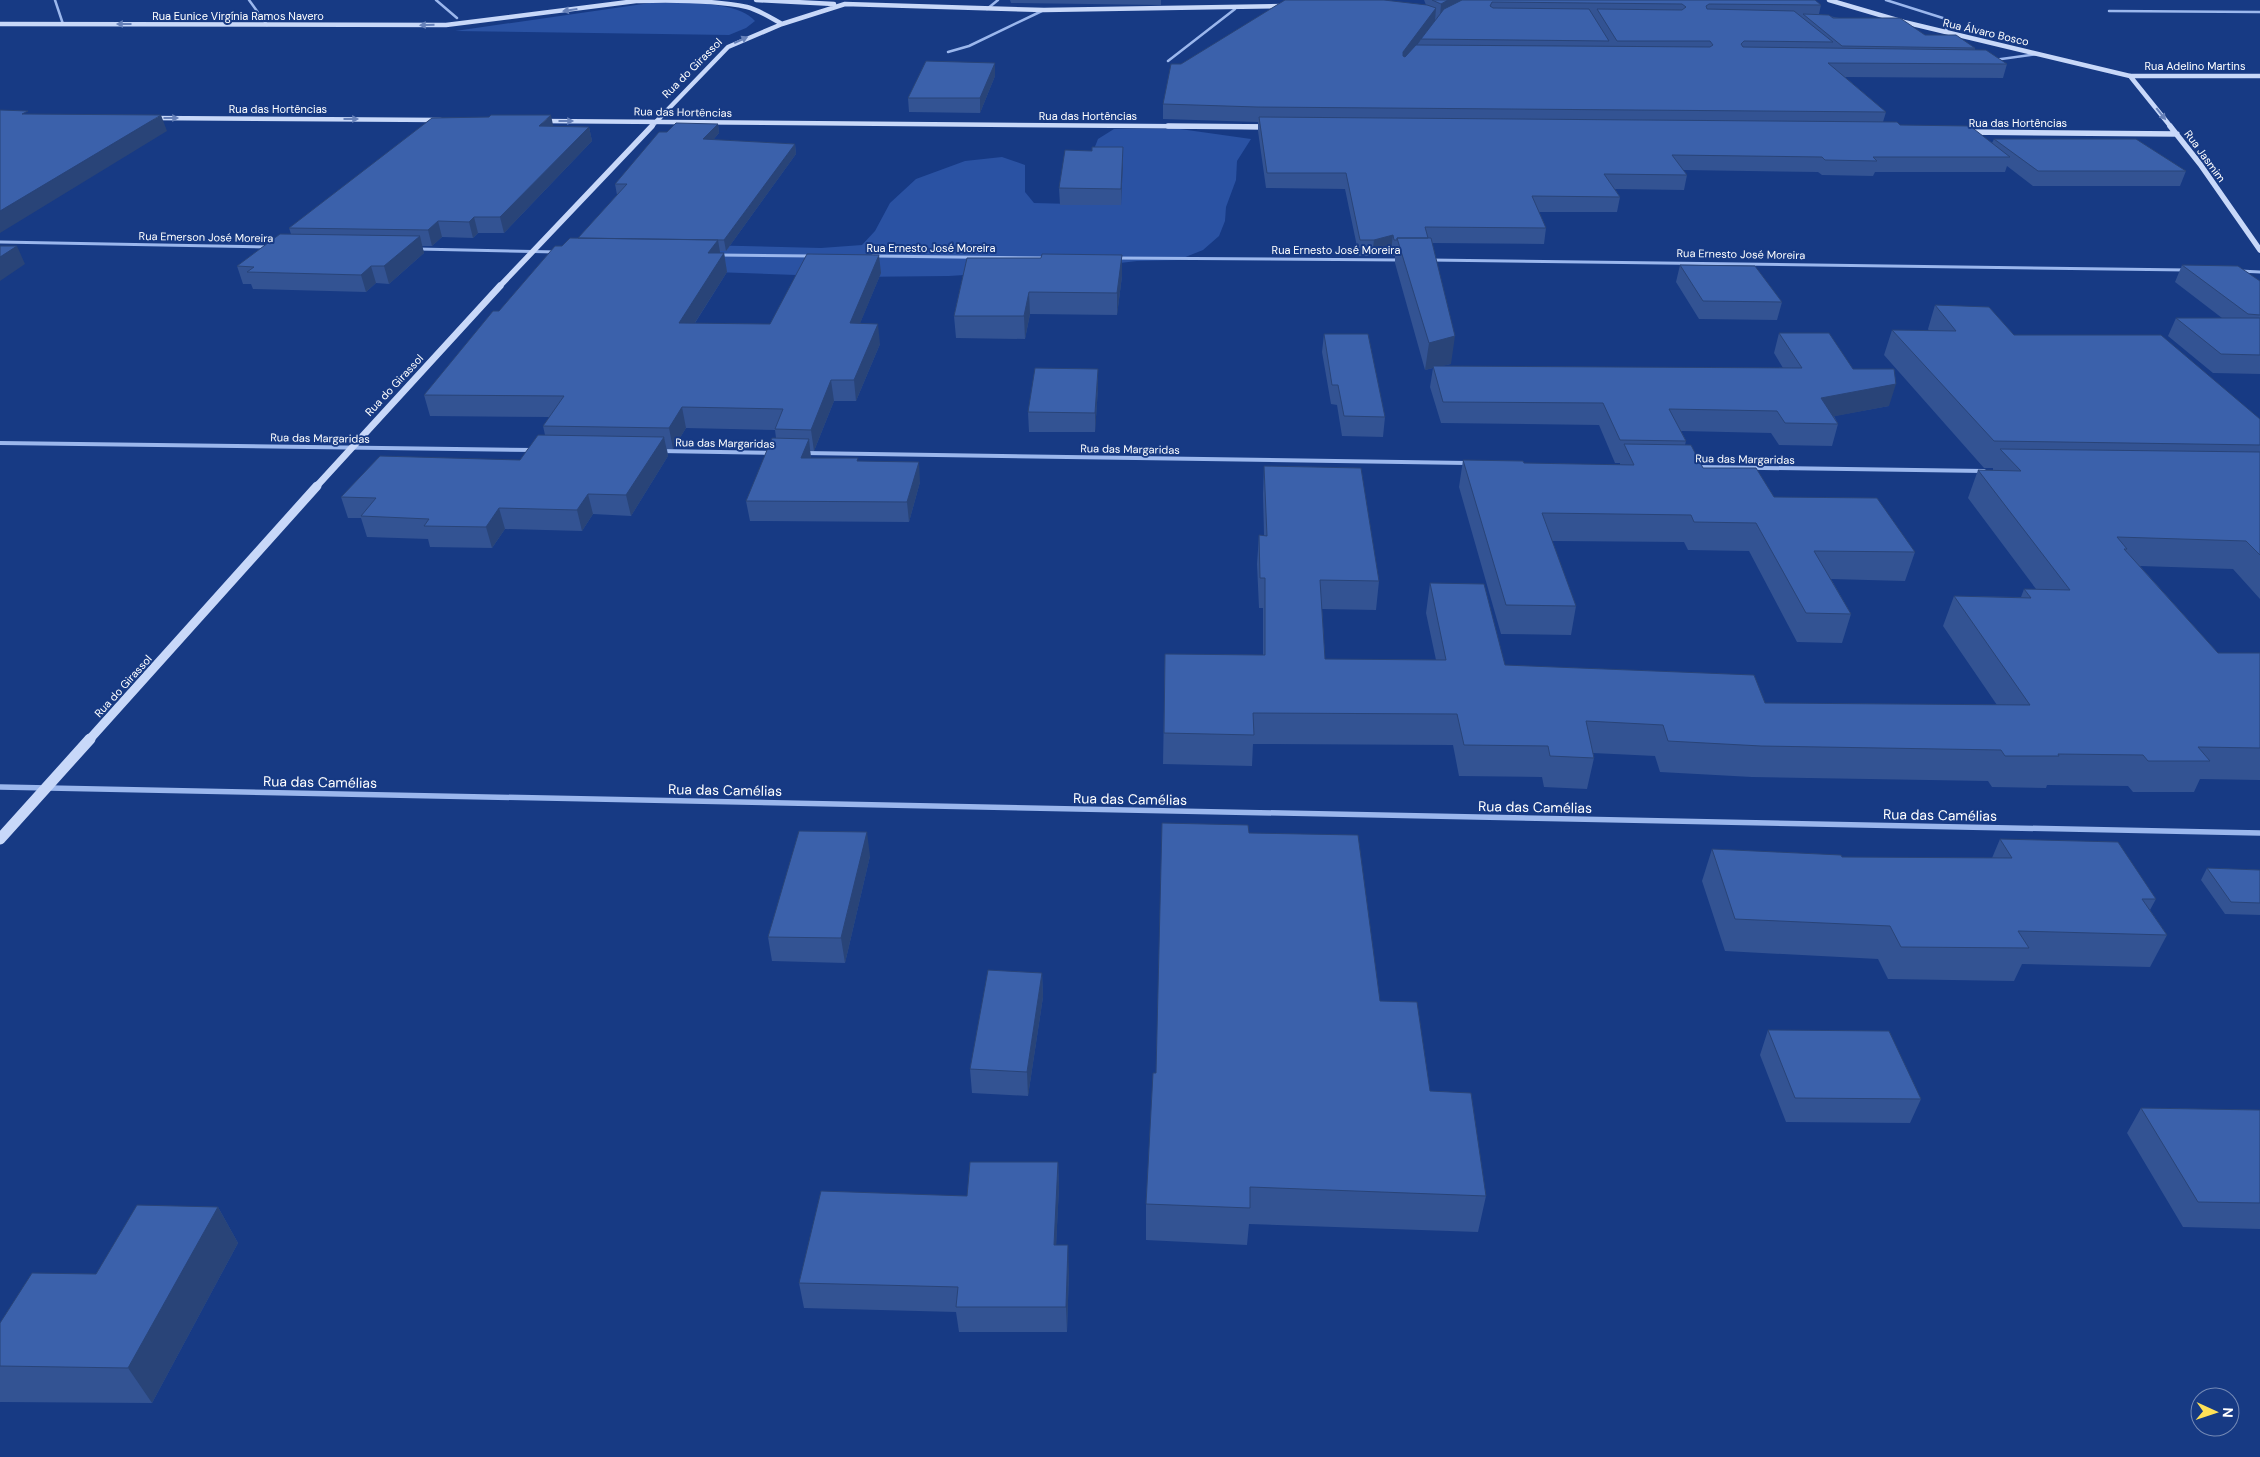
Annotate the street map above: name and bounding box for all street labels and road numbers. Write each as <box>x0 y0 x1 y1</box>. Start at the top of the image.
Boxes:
street label: Rua Eunice Virgínia Ramos Navero <box>152 9 324 23</box>
street label: Rua Álvaro Bosco <box>1942 15 2030 49</box>
street label: Rua do Girassol <box>659 35 725 101</box>
street label: Rua Adelino Martins <box>2145 59 2245 73</box>
street label: Rua das Hortências <box>229 102 327 116</box>
street label: Rua das Hortências <box>634 104 732 120</box>
street label: Rua das Hortências <box>1039 109 1137 123</box>
street label: Rua das Hortências <box>1969 116 2067 130</box>
street label: Rua Jasmim <box>2181 127 2229 185</box>
street label: Rua Emerson José Moreira <box>139 229 273 245</box>
street label: Rua Ernesto José Moreira <box>867 241 995 255</box>
street label: Rua Ernesto José Moreira <box>1272 243 1400 257</box>
street label: Rua Ernesto José Moreira <box>1676 246 1806 262</box>
street label: Rua do Girassol <box>362 351 426 419</box>
street label: Rua das Margaridas <box>270 430 370 446</box>
street label: Rua das Margaridas <box>675 435 775 451</box>
street label: Rua das Margaridas <box>1080 441 1180 457</box>
street label: Rua das Margaridas <box>1695 451 1795 467</box>
street label: Rua do Girassol <box>91 652 155 720</box>
street label: Rua das Camélias <box>263 772 377 792</box>
street label: Rua das Camélias <box>668 780 782 800</box>
street label: Rua das Camélias <box>1073 789 1187 809</box>
street label: Rua das Camélias <box>1478 797 1592 817</box>
street label: Rua das Camélias <box>1883 805 1997 825</box>

